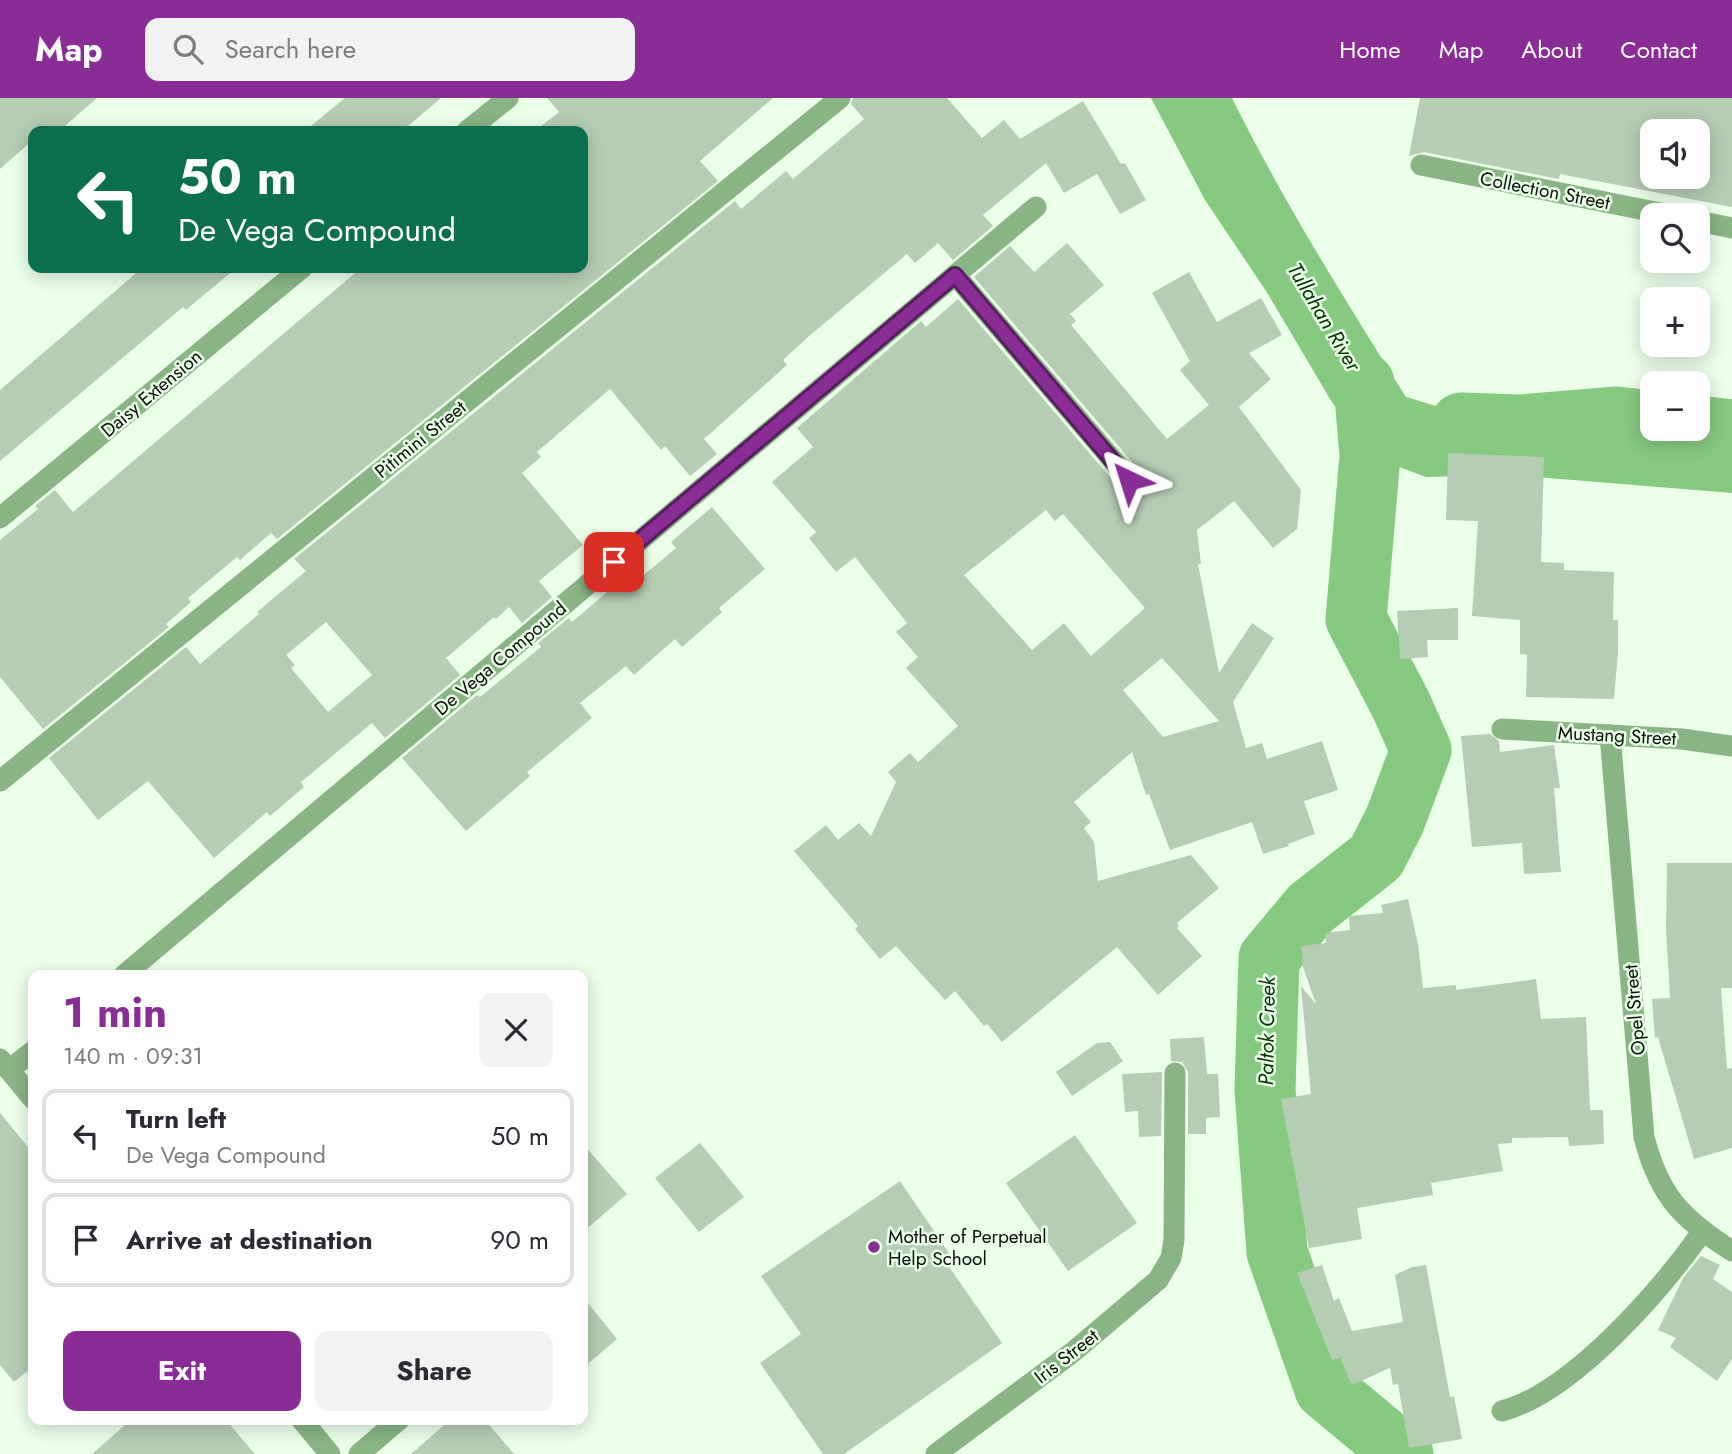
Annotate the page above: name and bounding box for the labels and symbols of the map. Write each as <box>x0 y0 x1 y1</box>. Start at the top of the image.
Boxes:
street label: Collection Street <box>1478 165 1613 216</box>
water label: Tullahan River <box>1280 257 1369 378</box>
street label: Daisy Extension <box>95 343 208 444</box>
street label: Pitimini Street <box>369 394 472 485</box>
position arrow <box>1092 443 1166 517</box>
pin <box>584 532 644 592</box>
street label: De Vega Compound <box>428 595 572 722</box>
street label: Mustang Street <box>1557 719 1677 752</box>
street label: Opel Street <box>1617 963 1652 1056</box>
water label: Paltok Creek <box>1251 975 1283 1086</box>
place label: Mother of Perpetual Help School <box>888 1223 1047 1272</box>
marker: Mother of Perpetual Help School <box>866 1239 882 1255</box>
street label: Iris Street <box>1029 1322 1104 1390</box>

